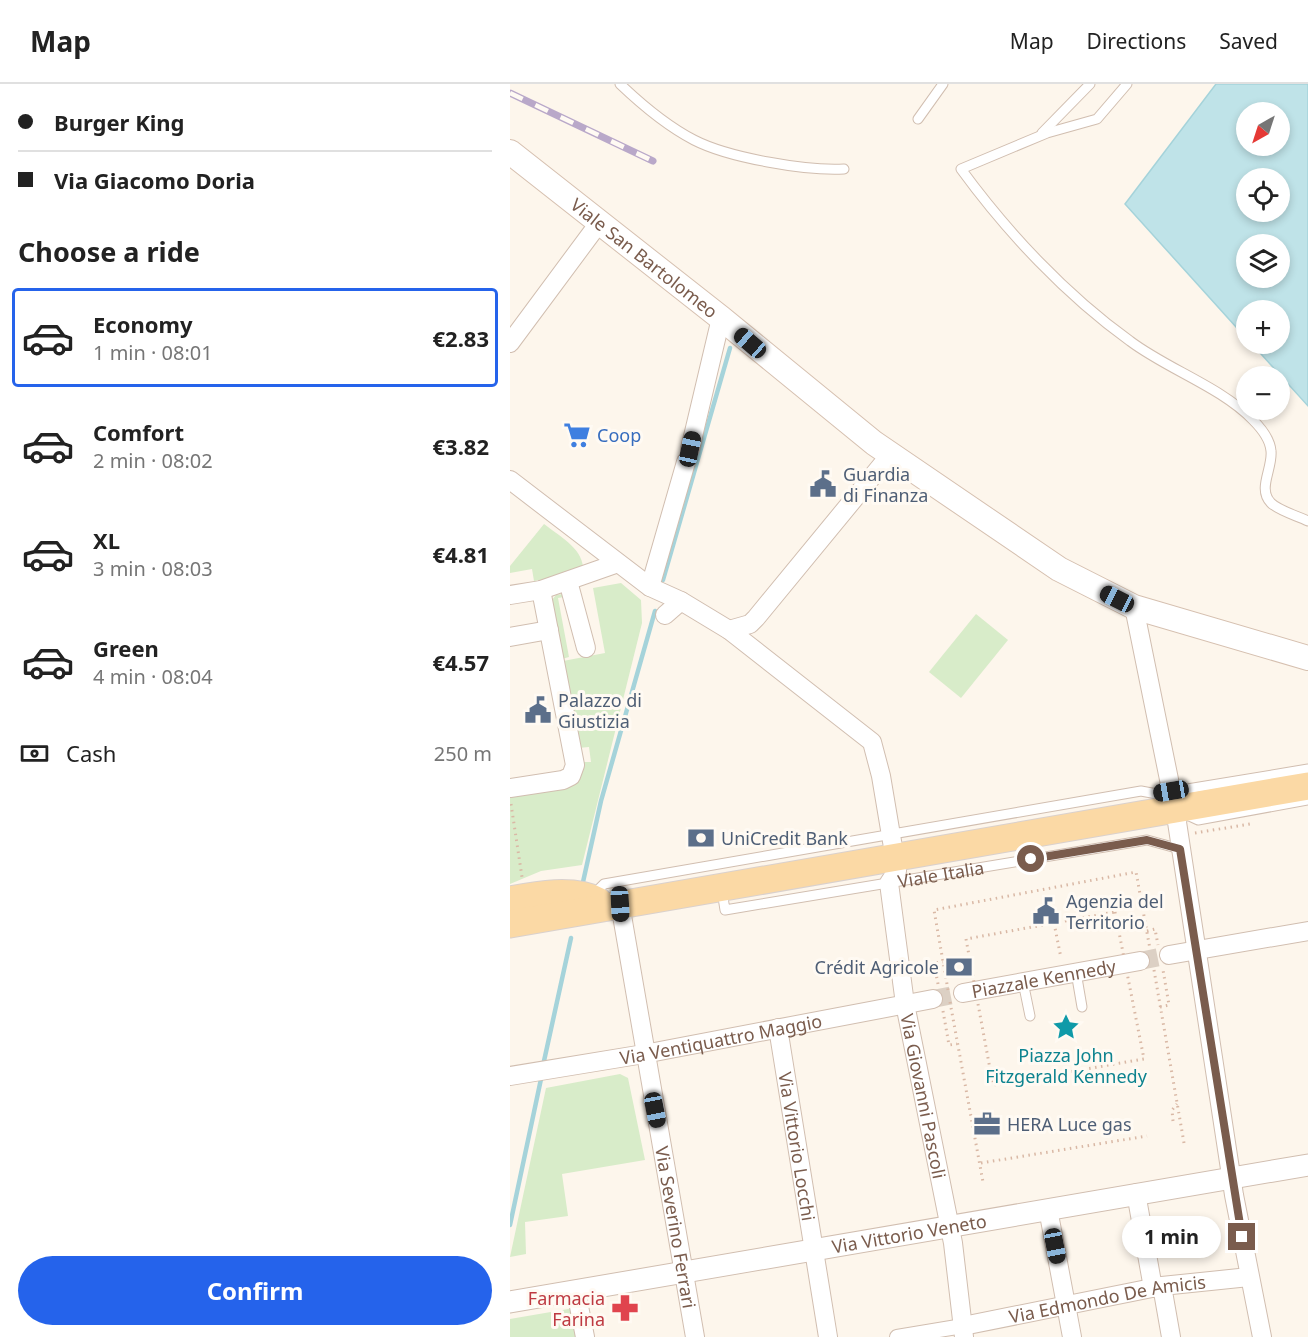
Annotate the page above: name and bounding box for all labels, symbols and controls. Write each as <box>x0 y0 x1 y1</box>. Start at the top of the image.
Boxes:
text: Map <box>30 22 91 60</box>
text: Map <box>1010 27 1054 55</box>
text: Directions <box>1087 27 1186 55</box>
text: Saved <box>1219 27 1278 55</box>
north arrow <box>1236 102 1290 156</box>
map controls <box>1236 102 1290 420</box>
text: Burger King <box>54 107 185 137</box>
text: Via Giacomo Doria <box>54 165 255 195</box>
button: locate <box>1236 168 1290 222</box>
street label: Viale San Bartolomeo <box>566 192 723 323</box>
text: Choose a ride <box>18 233 200 270</box>
button: layers <box>1236 234 1290 288</box>
button: + <box>1236 300 1290 354</box>
text: Economy <box>93 309 192 339</box>
icon: car <box>21 311 75 365</box>
text: €2.83 <box>432 323 489 353</box>
car <box>731 324 769 362</box>
text: 1 min · 08:01 <box>93 339 213 366</box>
button: − <box>1236 366 1290 420</box>
text: Comfort <box>93 417 184 447</box>
icon: car <box>21 419 75 473</box>
supermarket icon: Coop <box>562 420 592 450</box>
place label: Coop <box>597 423 641 447</box>
car <box>677 430 703 468</box>
text: €3.82 <box>432 431 489 461</box>
text: 2 min · 08:02 <box>93 447 213 474</box>
place label: Guardia di Finanza <box>843 462 928 507</box>
public building icon: Guardia di Finanza <box>808 469 838 499</box>
text: XL <box>93 525 120 555</box>
icon: car <box>21 527 75 581</box>
text: €4.81 <box>432 539 489 569</box>
text: 3 min · 08:03 <box>93 555 213 582</box>
car <box>1097 583 1137 615</box>
text: Green <box>93 633 159 663</box>
icon: car <box>21 635 75 689</box>
text: €4.57 <box>432 647 489 677</box>
text: 4 min · 08:04 <box>93 663 213 690</box>
place label: Palazzo di Giustizia <box>558 688 642 733</box>
public building icon: Palazzo di Giustizia <box>523 695 553 725</box>
icon: cash <box>18 737 51 770</box>
text: Cash <box>66 738 116 768</box>
text: 250 m <box>434 740 492 767</box>
car <box>1152 779 1190 803</box>
bank icon: UniCredit Bank <box>686 823 716 853</box>
place label: UniCredit Bank <box>721 826 848 850</box>
route start <box>1017 845 1044 872</box>
street label: Viale Italia <box>896 855 986 893</box>
car <box>610 886 630 922</box>
place label: Agenzia del Territorio <box>1066 889 1164 934</box>
public building icon: Agenzia del Territorio <box>1031 896 1061 926</box>
bank icon: Crédit Agricole <box>944 952 974 982</box>
street label: Piazzale Kennedy <box>970 953 1119 1003</box>
place label: Crédit Agricole <box>815 955 939 979</box>
street label: Via Ventiquattro Maggio <box>618 1008 824 1070</box>
street label: Via Giovanni Pascoli <box>895 1012 952 1181</box>
place icon: Piazza John Fitzgerald Kennedy <box>1051 1012 1081 1042</box>
place label: Piazza John Fitzgerald Kennedy <box>985 1043 1148 1088</box>
street label: Via Vittorio Locchi <box>773 1070 821 1223</box>
car <box>643 1091 667 1129</box>
office icon: HERA Luce gas <box>972 1109 1002 1139</box>
place label: HERA Luce gas <box>1007 1112 1132 1136</box>
street label: Via Severino Ferrari <box>650 1144 702 1310</box>
street label: Via Vittorio Veneto <box>830 1208 988 1259</box>
callout: 1 min <box>1122 1216 1221 1258</box>
text: 1 min <box>1144 1223 1199 1250</box>
route end <box>1228 1223 1255 1250</box>
car <box>1043 1227 1067 1265</box>
button: Confirm <box>18 1256 492 1325</box>
street label: Via Edmondo De Amicis <box>1007 1270 1207 1328</box>
place label: Farmacia Farina <box>528 1286 605 1331</box>
pharmacy icon: Farmacia Farina <box>610 1293 640 1323</box>

